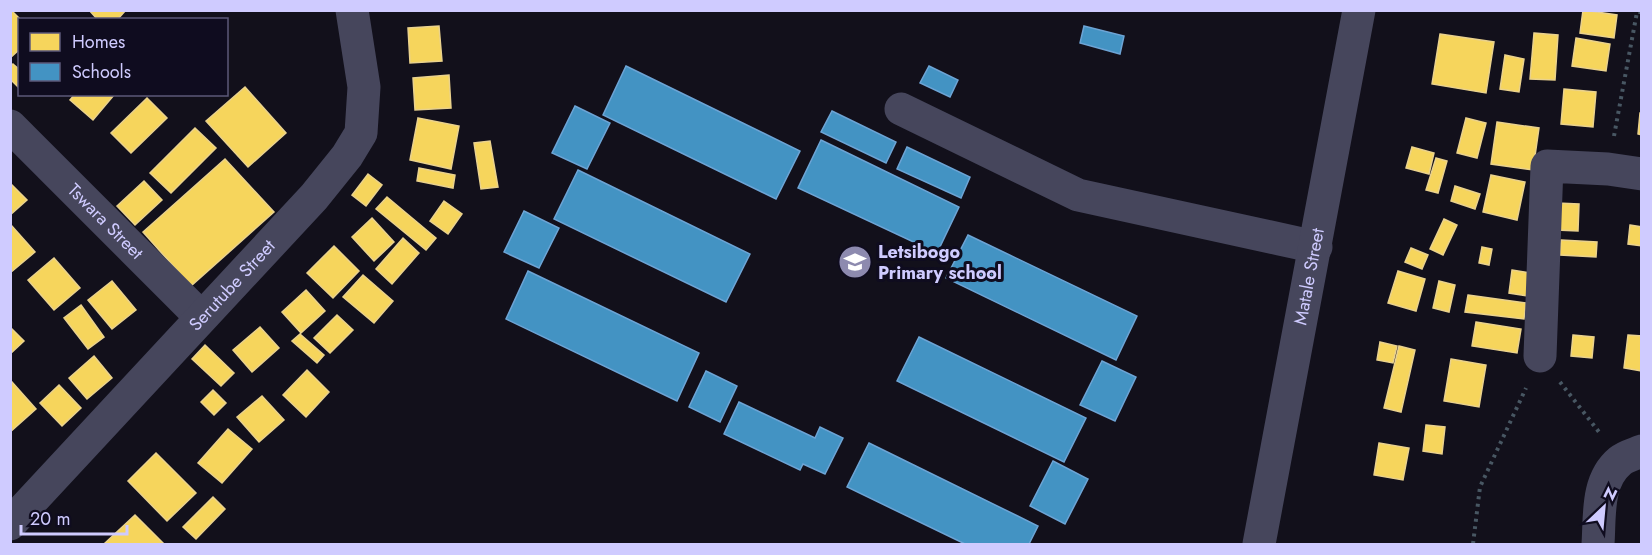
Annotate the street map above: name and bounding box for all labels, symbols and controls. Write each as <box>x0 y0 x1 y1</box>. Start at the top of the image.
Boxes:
legend <box>18 18 228 96</box>
text: Homes <box>72 29 125 55</box>
text: Schools <box>72 59 131 85</box>
street label: Tswara Street <box>62 178 150 266</box>
street label: Matale Street <box>1287 225 1331 327</box>
street label: Serutube Street <box>183 233 282 337</box>
place label: Letsibogo Primary school <box>878 239 1002 286</box>
school or university icon: Letsibogo Primary school <box>837 244 873 280</box>
north arrow <box>1574 477 1634 537</box>
text: N <box>1600 481 1621 507</box>
scale bar <box>21 498 128 536</box>
text: 20 m <box>30 506 70 532</box>

